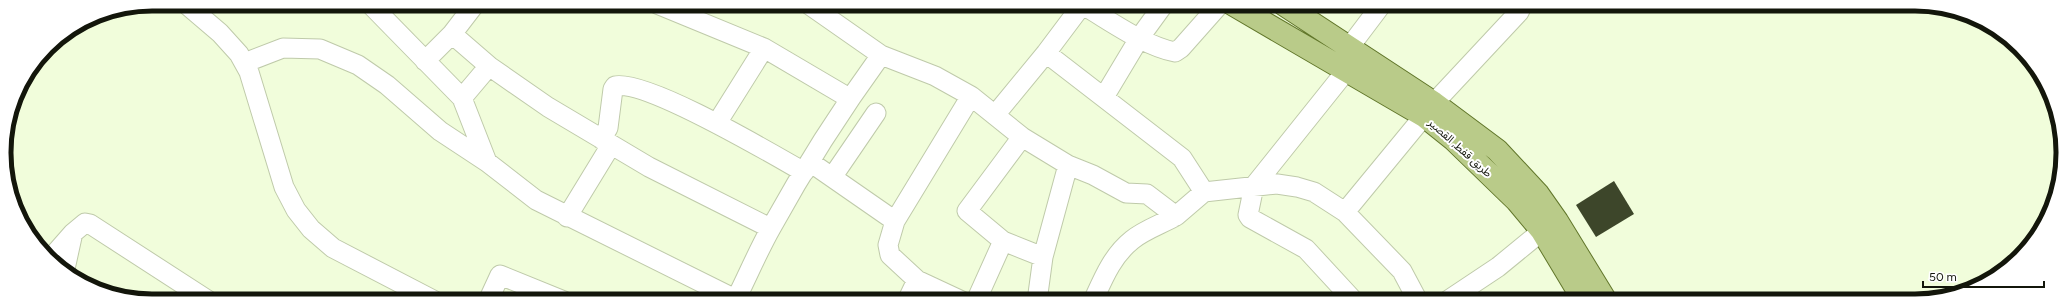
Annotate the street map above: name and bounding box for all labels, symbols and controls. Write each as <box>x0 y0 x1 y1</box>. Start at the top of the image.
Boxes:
street label: طريق قفط, القصير <box>1425 115 1494 180</box>
scale bar <box>1923 263 2044 289</box>
text: 50 m <box>1929 270 1957 284</box>

